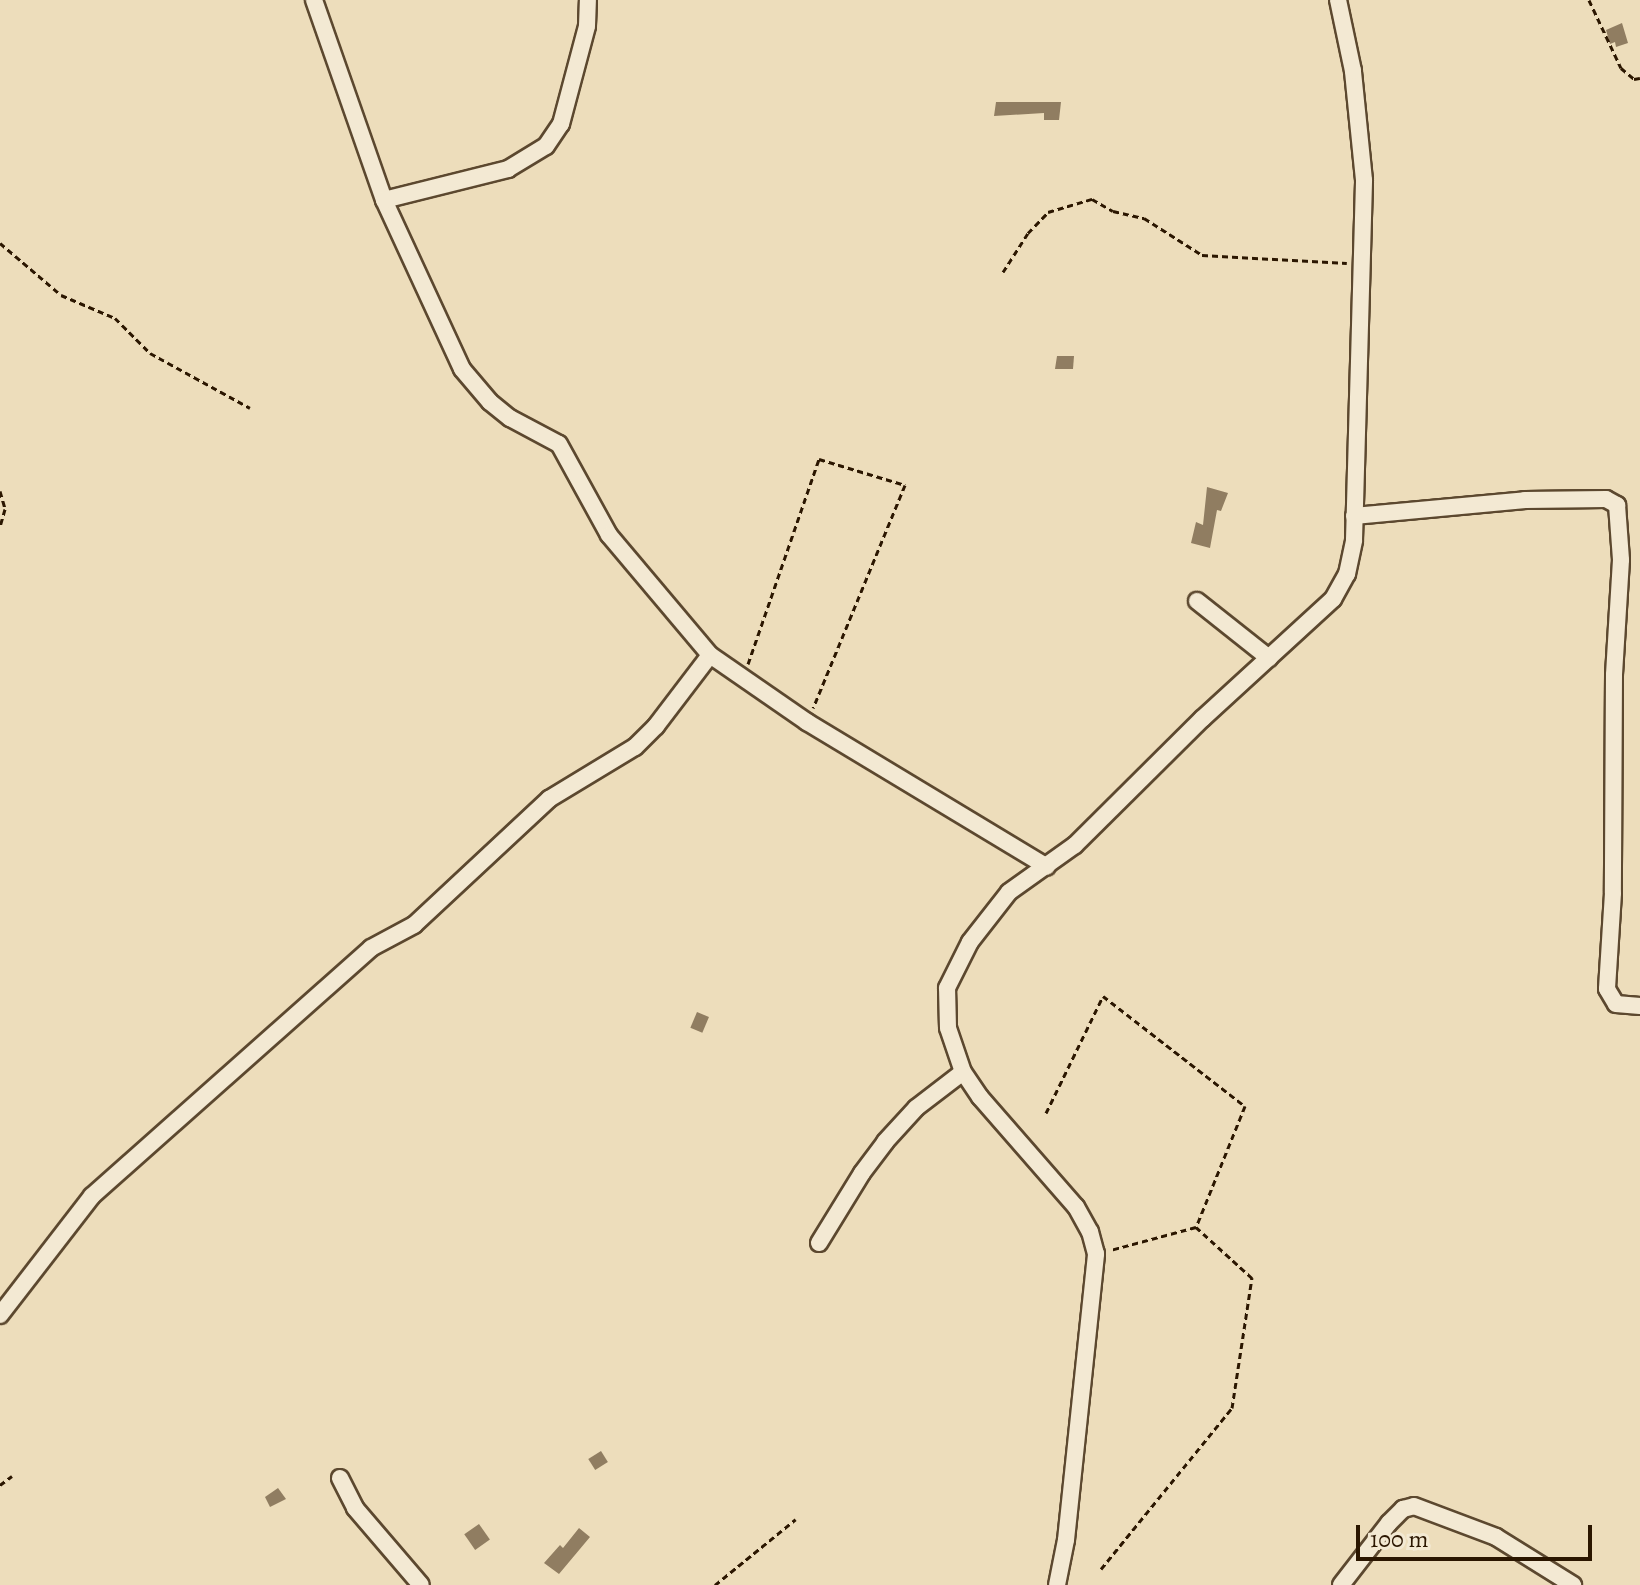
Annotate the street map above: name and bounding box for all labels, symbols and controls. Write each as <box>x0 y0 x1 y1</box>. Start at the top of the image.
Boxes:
scale bar <box>1360 1509 1596 1559</box>
text: 100 m <box>1370 1523 1429 1555</box>

